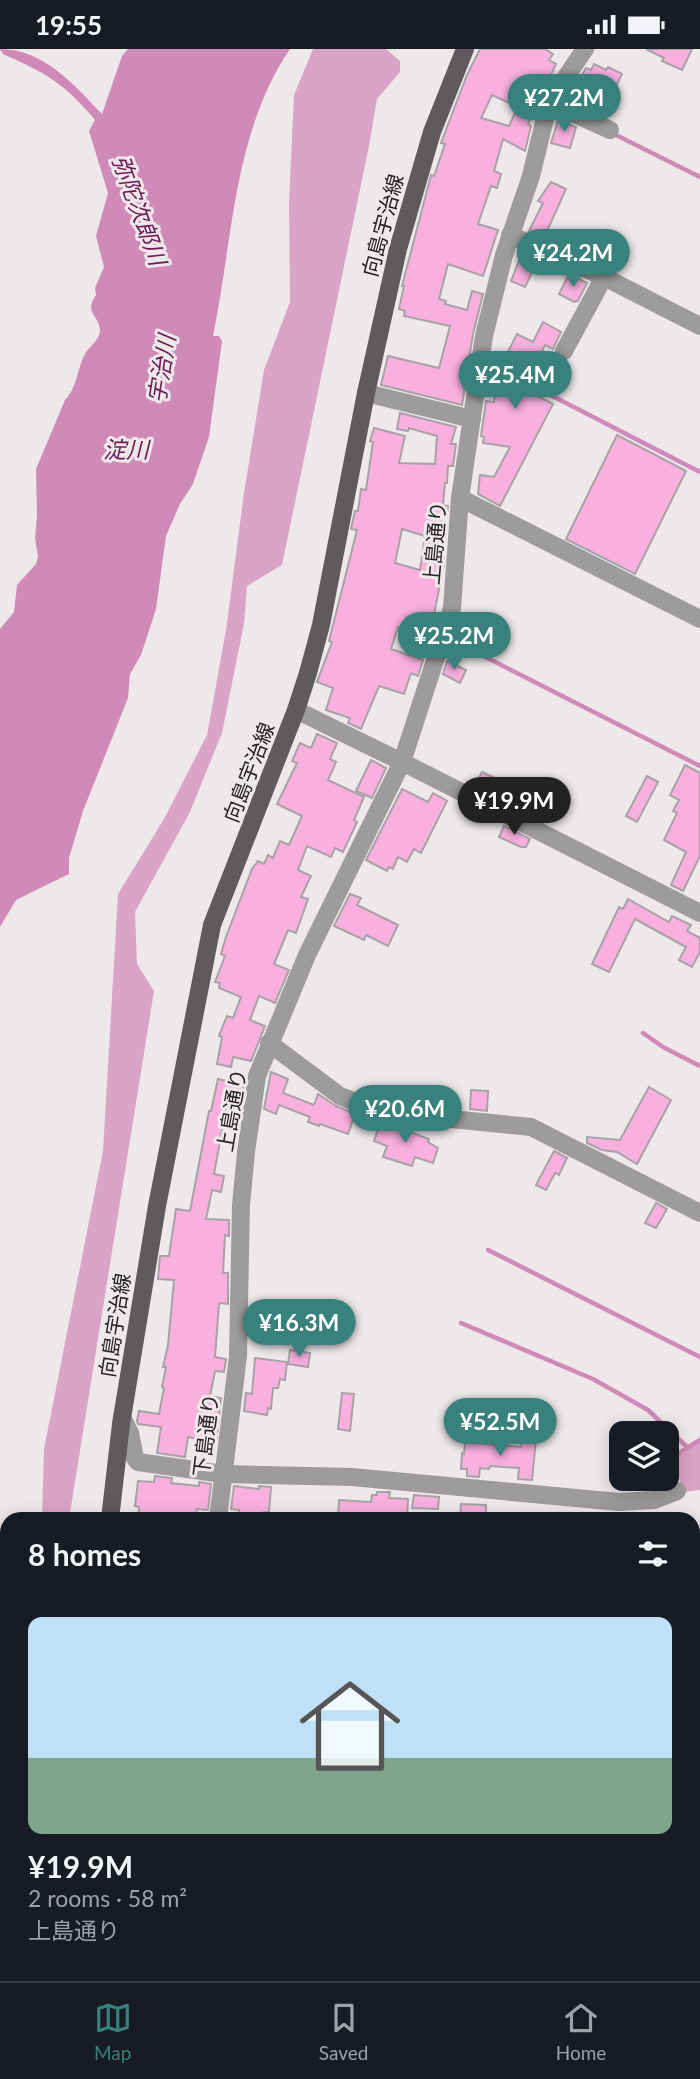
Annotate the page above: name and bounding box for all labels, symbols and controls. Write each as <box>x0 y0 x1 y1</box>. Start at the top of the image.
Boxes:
text: 19:55 <box>35 9 102 41</box>
pin: ¥27.2M <box>507 74 621 134</box>
text: ¥27.2M <box>524 83 604 111</box>
water label: 弥陀次郎川 <box>107 151 174 272</box>
street label: 向島宇治線 <box>356 171 408 279</box>
pin: ¥24.2M <box>516 229 630 289</box>
text: ¥24.2M <box>533 238 613 266</box>
water label: 宇治川 <box>142 330 181 405</box>
pin: ¥25.4M <box>458 351 572 411</box>
text: ¥25.4M <box>475 360 555 388</box>
water label: 淀川 <box>103 435 152 463</box>
street label: 上島通り <box>418 500 450 586</box>
pin: ¥25.2M <box>397 613 511 672</box>
text: ¥25.2M <box>414 621 494 649</box>
street label: 向島宇治線 <box>218 719 278 825</box>
pin: ¥19.9M <box>457 777 571 837</box>
text: ¥19.9M <box>474 786 554 814</box>
street label: 上島通り <box>211 1066 251 1154</box>
pin: ¥20.6M <box>348 1085 462 1145</box>
text: ¥20.6M <box>365 1094 445 1122</box>
street label: 向島宇治線 <box>93 1271 135 1379</box>
pin: ¥16.3M <box>242 1299 356 1359</box>
text: ¥16.3M <box>259 1308 339 1336</box>
street label: 下島通り <box>187 1392 223 1478</box>
pin: ¥52.5M <box>443 1399 557 1458</box>
text: ¥52.5M <box>460 1407 540 1435</box>
map controls <box>609 1421 679 1491</box>
button: layers <box>609 1421 679 1491</box>
icon: filters <box>634 1535 672 1573</box>
text: 8 homes <box>28 1536 141 1572</box>
icon: home <box>287 1663 413 1789</box>
text: ¥19.9M <box>28 1848 133 1884</box>
text: 2 rooms · 58 m² <box>28 1884 187 1912</box>
text: 上島通り <box>28 1916 120 1944</box>
tab: Map <box>94 1999 132 2064</box>
tab: Saved <box>319 1999 368 2064</box>
tab: Home <box>556 1999 606 2064</box>

